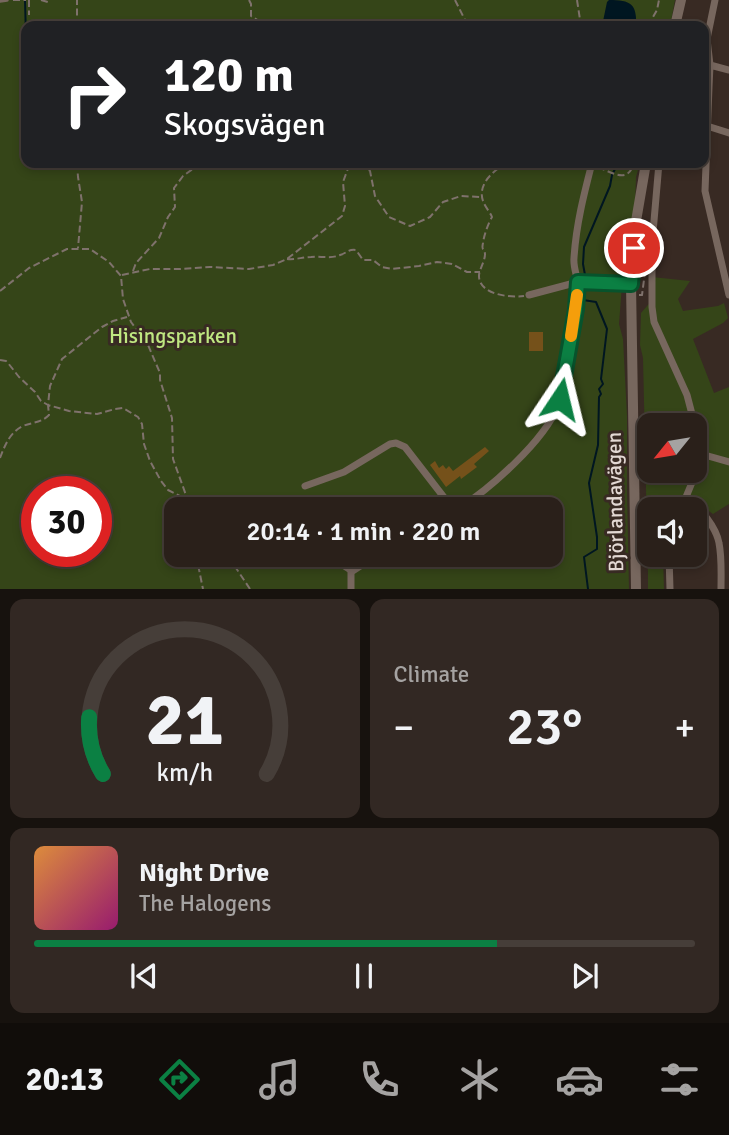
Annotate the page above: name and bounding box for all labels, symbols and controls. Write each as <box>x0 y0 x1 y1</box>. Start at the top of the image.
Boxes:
text: 120 m <box>164 45 294 105</box>
icon: right <box>49 49 140 140</box>
text: Skogsvägen <box>164 105 326 144</box>
pin <box>604 218 664 278</box>
icon: arrive <box>615 229 653 267</box>
park label: Hisingsparken <box>109 323 237 349</box>
position arrow <box>523 362 597 436</box>
north arrow <box>637 413 707 483</box>
map controls <box>637 413 707 567</box>
street label: Björlandavägen <box>601 432 629 572</box>
speed limit sign: 30 <box>21 476 112 567</box>
button: sound <box>637 497 707 567</box>
text: 20:14 · 1 min · 220 m <box>247 516 480 548</box>
text: Climate <box>394 660 469 689</box>
text: 21 <box>145 677 224 766</box>
text: 23° <box>506 695 582 759</box>
text: − <box>394 704 414 751</box>
text: + <box>674 704 695 751</box>
text: km/h <box>156 757 213 788</box>
text: Night Drive <box>139 857 269 889</box>
text: The Halogens <box>139 889 271 918</box>
icon: previous <box>125 957 163 995</box>
icon: pause <box>345 957 383 995</box>
icon: next <box>566 957 604 995</box>
icon: directions <box>155 1055 204 1104</box>
icon: music <box>255 1055 304 1104</box>
icon: phone <box>355 1055 404 1104</box>
icon: climate <box>455 1055 504 1104</box>
icon: car <box>555 1055 604 1104</box>
icon: filters <box>655 1055 704 1104</box>
text: 20:13 <box>25 1060 104 1099</box>

